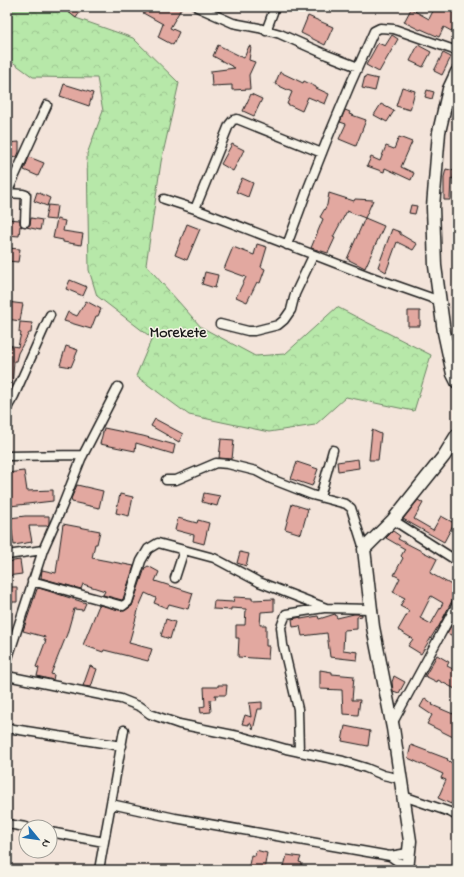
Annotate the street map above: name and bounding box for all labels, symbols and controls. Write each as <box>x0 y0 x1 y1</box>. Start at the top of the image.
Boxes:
district label: Morekete <box>150 321 207 345</box>
north arrow <box>18 819 58 859</box>
text: N <box>37 836 55 850</box>

